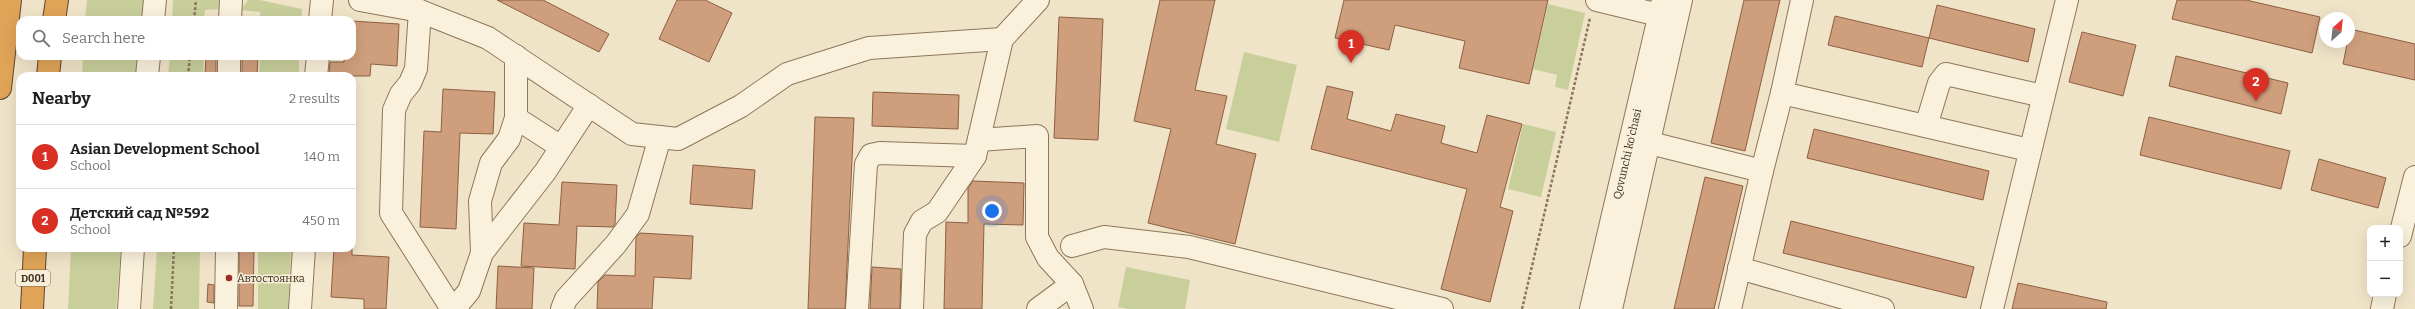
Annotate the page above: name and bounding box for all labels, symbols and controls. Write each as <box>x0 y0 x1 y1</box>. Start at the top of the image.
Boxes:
north arrow <box>2319 12 2355 48</box>
search box <box>16 16 356 60</box>
icon: search <box>30 27 52 49</box>
text: Search here <box>62 29 145 47</box>
pin: 1 <box>1338 30 1364 63</box>
pin: 2 <box>2243 68 2269 101</box>
text: Nearby <box>32 88 91 109</box>
text: 2 results <box>289 91 340 106</box>
street label: Qovunchi ko'chasi <box>1611 107 1644 201</box>
text: Asian Development School <box>70 140 260 158</box>
text: 1 <box>42 149 48 164</box>
text: 140 m <box>304 149 340 164</box>
text: School <box>70 158 111 173</box>
your location <box>982 201 1002 221</box>
text: Детcкий сад №592 <box>70 204 209 222</box>
text: 2 <box>41 213 49 228</box>
text: 450 m <box>302 213 340 228</box>
text: School <box>70 222 111 237</box>
map controls <box>2367 225 2403 297</box>
button: + <box>2367 225 2403 261</box>
button: − <box>2367 261 2403 297</box>
road number: D001 <box>16 270 50 286</box>
place label: Автостоянка <box>237 272 305 285</box>
marker: Автостоянка <box>224 273 234 283</box>

